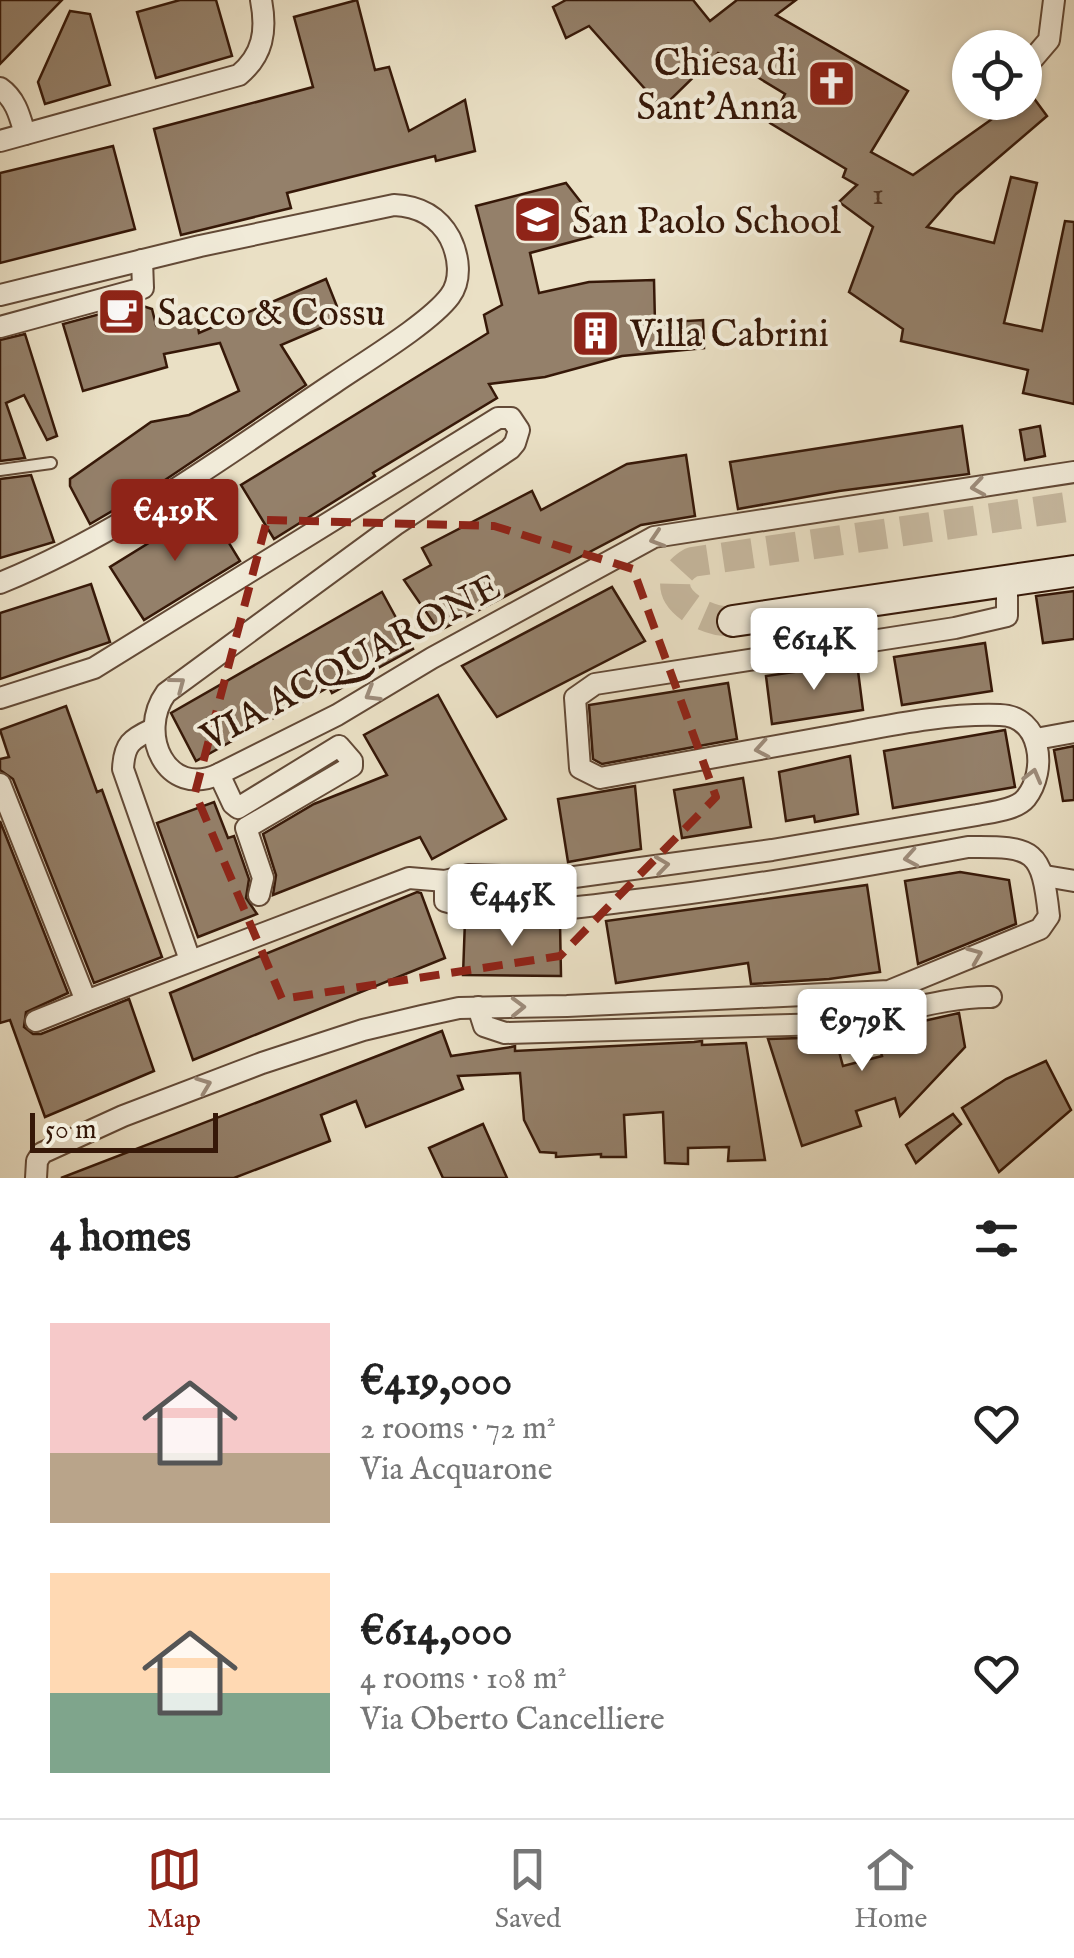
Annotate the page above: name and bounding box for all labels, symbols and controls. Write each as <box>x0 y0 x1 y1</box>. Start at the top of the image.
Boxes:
map controls <box>952 30 1042 120</box>
button: locate <box>952 30 1042 120</box>
place label: Chiesa di Sant'Anna <box>636 41 798 133</box>
church icon: Chiesa di Sant'Anna <box>806 58 858 110</box>
house number: 1 <box>872 175 884 216</box>
school or university icon: San Paolo School <box>511 194 563 246</box>
place label: San Paolo School <box>572 199 842 247</box>
cafe icon: Sacco & Cossu <box>96 286 148 338</box>
place label: Sacco & Cossu <box>157 291 385 339</box>
building icon: Villa Cabrini <box>569 307 621 359</box>
place label: Villa Cabrini <box>629 312 829 360</box>
one-way arrow <box>969 476 986 497</box>
pin: €419K <box>105 479 245 564</box>
text: €419K <box>133 491 217 532</box>
one-way arrow <box>650 527 667 548</box>
street label: VIA ACQUARONE <box>192 564 510 763</box>
pin: €614K <box>744 608 884 693</box>
text: €614K <box>773 620 855 661</box>
one-way arrow <box>167 679 185 696</box>
one-way arrow <box>365 682 383 701</box>
one-way arrow <box>754 737 771 758</box>
one-way arrow <box>1021 768 1042 785</box>
one-way arrow <box>903 847 919 868</box>
one-way arrow <box>654 856 671 877</box>
pin: €445K <box>442 864 582 949</box>
text: €445K <box>470 876 554 917</box>
one-way arrow <box>965 947 983 967</box>
pin: €979K <box>792 989 932 1074</box>
one-way arrow <box>510 996 526 1018</box>
text: €979K <box>820 1001 904 1042</box>
one-way arrow <box>195 1077 212 1097</box>
scale bar <box>30 1108 218 1152</box>
text: 50 m <box>45 1113 97 1148</box>
icon: filters <box>969 1211 1024 1266</box>
text: 4 homes <box>50 1212 191 1265</box>
text: €419,000 <box>360 1356 512 1409</box>
icon: home <box>130 1363 250 1483</box>
icon: heart <box>969 1396 1024 1451</box>
text: 2 rooms · 72 m² <box>360 1409 556 1450</box>
text: Via Acquarone <box>360 1450 553 1491</box>
text: €614,000 <box>360 1606 513 1659</box>
icon: home <box>130 1613 250 1733</box>
icon: heart <box>969 1646 1024 1701</box>
text: 4 rooms · 108 m² <box>360 1659 567 1700</box>
text: Via Oberto Cancelliere <box>360 1700 665 1741</box>
tab: Map <box>147 1842 202 1937</box>
tab: Saved <box>495 1842 561 1937</box>
tab: Home <box>854 1842 927 1937</box>

